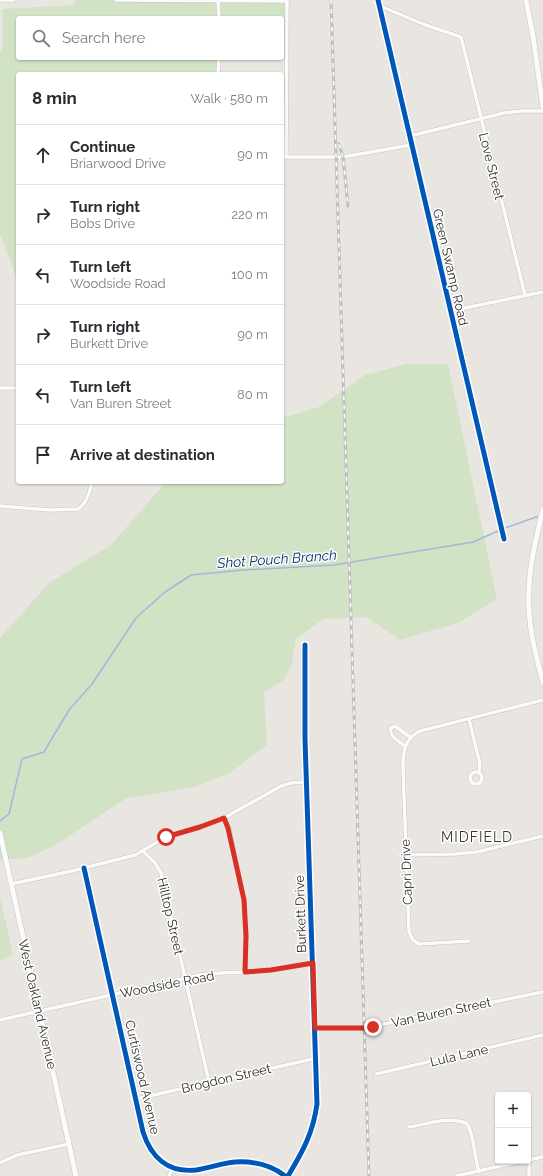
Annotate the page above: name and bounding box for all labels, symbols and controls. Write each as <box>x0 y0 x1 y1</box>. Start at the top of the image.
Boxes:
search box <box>16 16 284 60</box>
icon: search <box>30 27 52 49</box>
text: Search here <box>62 29 145 47</box>
text: 8 min <box>32 88 77 108</box>
text: Walk · 580 m <box>190 91 268 106</box>
street label: Love Street <box>476 131 507 202</box>
text: Continue <box>70 138 135 156</box>
icon: ahead <box>32 144 54 166</box>
text: 90 m <box>237 147 268 162</box>
text: Briarwood Drive <box>70 156 166 171</box>
text: Turn right <box>70 198 140 216</box>
icon: right <box>32 204 54 226</box>
text: 220 m <box>231 207 268 222</box>
street label: Green Swamp Road <box>430 207 471 327</box>
text: Bobs Drive <box>70 216 135 231</box>
text: Turn left <box>70 258 131 276</box>
icon: left <box>32 264 54 286</box>
text: 100 m <box>231 267 268 282</box>
text: Woodside Road <box>70 276 166 291</box>
text: Turn right <box>70 318 140 336</box>
icon: right <box>32 324 54 346</box>
text: 90 m <box>237 327 268 342</box>
text: Burkett Drive <box>70 336 148 351</box>
text: Turn left <box>70 378 131 396</box>
icon: left <box>32 384 54 406</box>
text: 80 m <box>237 387 268 402</box>
text: Van Buren Street <box>70 396 171 411</box>
icon: arrive <box>32 444 54 466</box>
text: Arrive at destination <box>70 446 215 464</box>
water label: Shot Pouch Branch <box>216 547 338 571</box>
route start <box>157 828 175 846</box>
district label: MIDFIELD <box>441 829 513 845</box>
street label: Capri Drive <box>398 839 415 905</box>
street label: Burkett Drive <box>292 874 309 953</box>
street label: Hilltop Street <box>154 876 187 957</box>
street label: West Oakland Avenue <box>15 938 60 1071</box>
street label: Woodside Road <box>119 968 215 1001</box>
street label: Van Buren Street <box>390 994 493 1030</box>
street label: Curtiswood Avenue <box>122 1018 163 1136</box>
route end <box>364 1018 382 1036</box>
street label: Lula Lane <box>429 1041 490 1069</box>
street label: Brogdon Street <box>180 1061 273 1096</box>
map controls <box>495 1092 531 1164</box>
button: + <box>495 1092 531 1128</box>
button: − <box>495 1128 531 1164</box>

